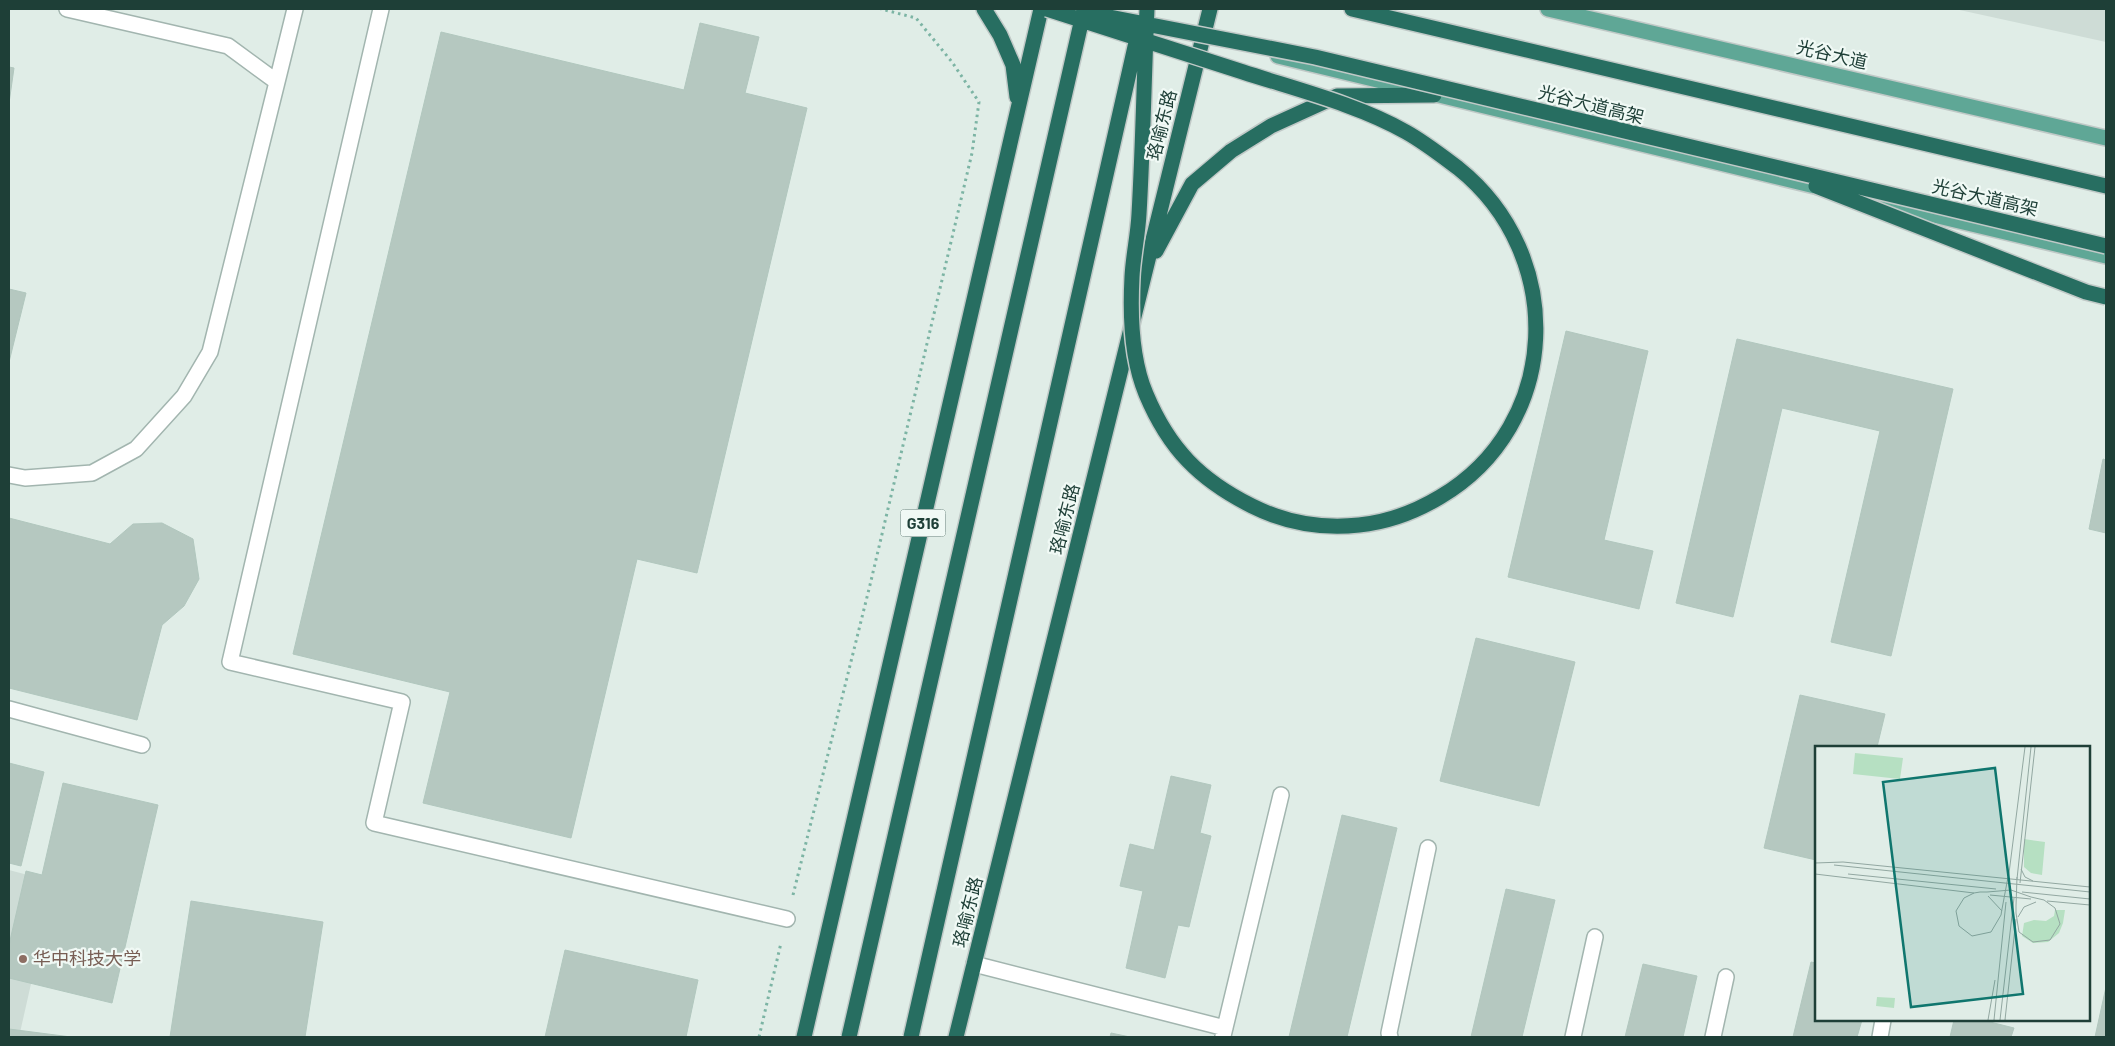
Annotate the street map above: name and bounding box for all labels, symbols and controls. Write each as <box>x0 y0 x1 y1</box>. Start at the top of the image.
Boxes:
street label: 光谷大道 <box>1795 35 1870 73</box>
street label: 光谷大道高架 <box>1536 80 1646 128</box>
street label: 珞喻东路 <box>1142 87 1180 162</box>
street label: 光谷大道高架 <box>1930 174 2040 220</box>
street label: 珞喻东路 <box>1045 481 1083 556</box>
road number: G316 <box>900 509 946 536</box>
inset map <box>1815 746 2090 1021</box>
street label: 珞喻东路 <box>948 874 986 949</box>
place label: 华中科技大学 <box>33 947 141 969</box>
marker: 华中科技大学 <box>17 953 29 965</box>

